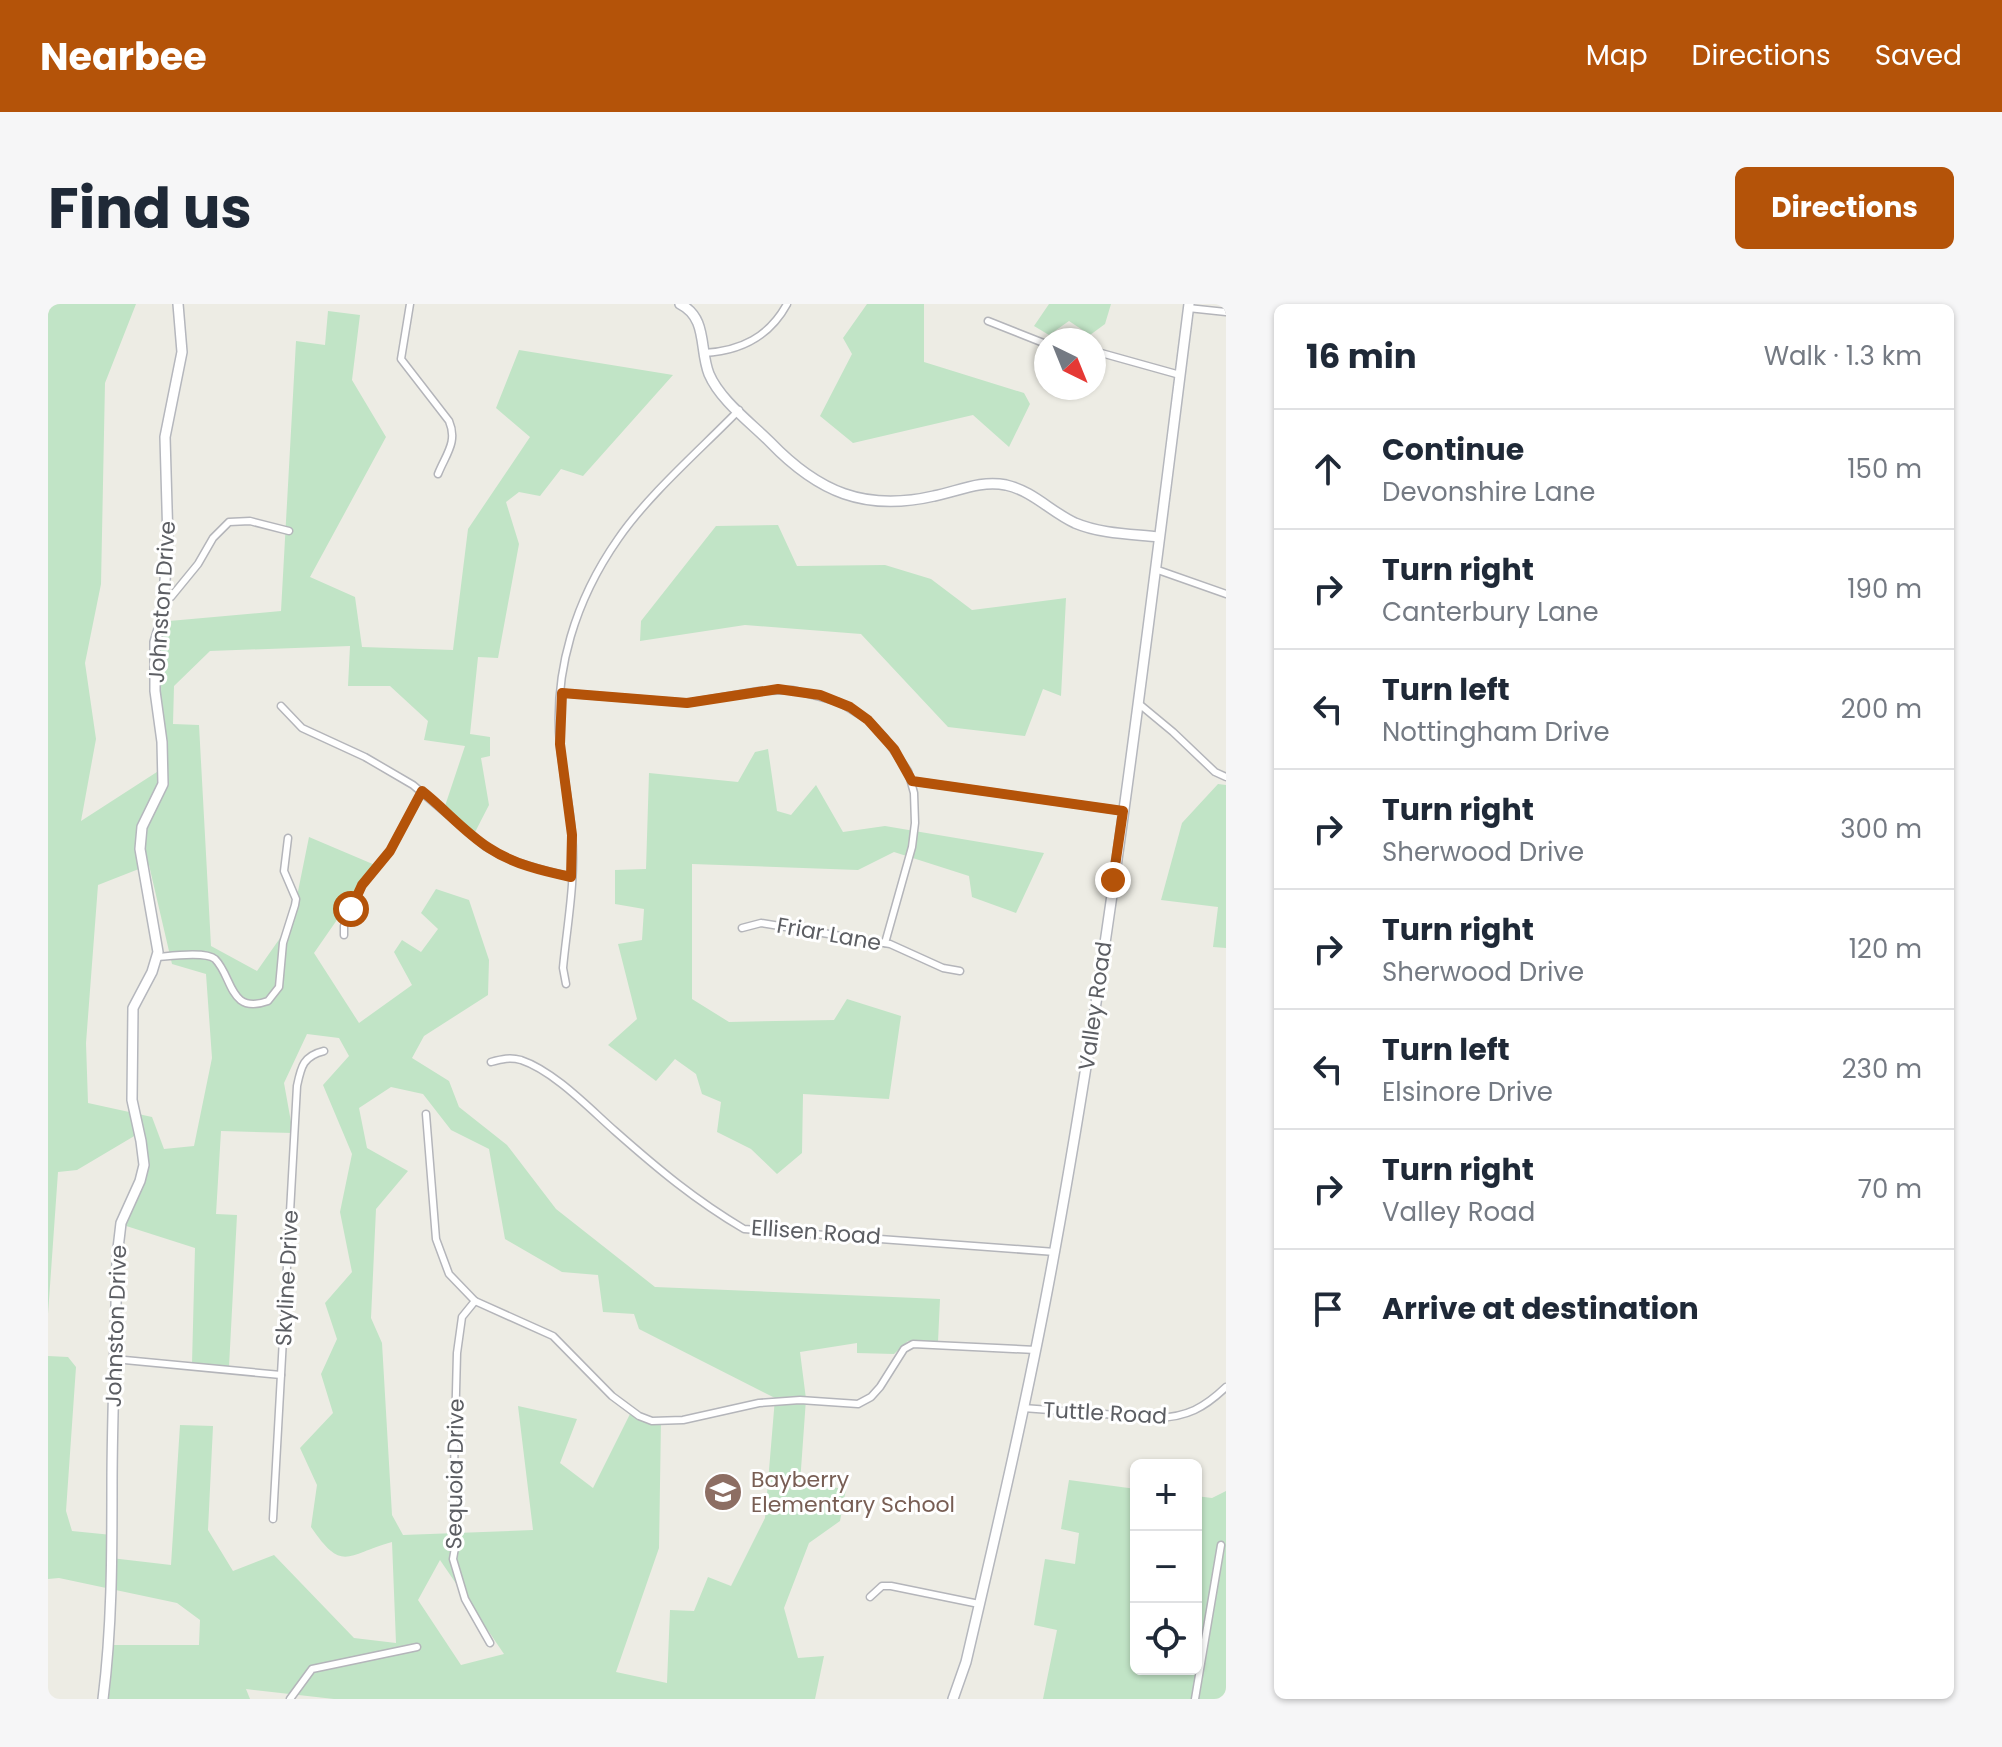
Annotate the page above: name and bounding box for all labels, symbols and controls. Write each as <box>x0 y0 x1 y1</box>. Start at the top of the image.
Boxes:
text: Nearbee <box>40 30 207 83</box>
text: Map <box>1586 36 1648 75</box>
text: Directions <box>1692 36 1831 75</box>
text: Saved <box>1875 36 1962 75</box>
button: Directions <box>1735 167 1954 249</box>
text: Find us <box>48 169 252 248</box>
north arrow <box>1034 328 1106 400</box>
text: 16 min <box>1306 332 1417 380</box>
text: Walk · 1.3 km <box>1764 338 1922 374</box>
text: Continue <box>1382 428 1524 471</box>
icon: ahead <box>1306 447 1350 491</box>
text: 150 m <box>1847 451 1922 487</box>
text: Devonshire Lane <box>1382 474 1595 510</box>
street label: Johnston Drive <box>141 520 183 684</box>
text: Turn right <box>1382 548 1534 591</box>
icon: right <box>1306 567 1350 611</box>
text: 190 m <box>1847 571 1922 607</box>
text: Canterbury Lane <box>1382 594 1599 630</box>
text: Turn left <box>1382 668 1510 711</box>
icon: left <box>1306 687 1350 731</box>
text: 200 m <box>1841 691 1922 727</box>
text: Nottingham Drive <box>1382 714 1610 750</box>
text: Turn right <box>1382 788 1534 831</box>
icon: right <box>1306 807 1350 851</box>
text: 300 m <box>1840 811 1922 847</box>
text: Sherwood Drive <box>1382 834 1584 870</box>
route end <box>1095 862 1131 898</box>
route start <box>333 891 369 927</box>
text: Turn right <box>1382 908 1534 951</box>
street label: Friar Lane <box>774 910 884 958</box>
icon: right <box>1306 927 1350 971</box>
text: 120 m <box>1849 931 1922 967</box>
street label: Valley Road <box>1071 940 1119 1072</box>
text: Sherwood Drive <box>1382 954 1584 990</box>
text: Turn left <box>1382 1028 1510 1071</box>
icon: left <box>1306 1047 1350 1091</box>
text: 230 m <box>1842 1051 1922 1087</box>
text: Elsinore Drive <box>1382 1074 1553 1110</box>
text: Turn right <box>1382 1148 1534 1191</box>
icon: right <box>1306 1167 1350 1211</box>
text: 70 m <box>1858 1171 1922 1207</box>
text: Valley Road <box>1382 1194 1535 1230</box>
street label: Skyline Drive <box>268 1209 306 1347</box>
street label: Ellisen Road <box>750 1212 882 1252</box>
street label: Johnston Drive <box>98 1244 134 1408</box>
icon: arrive <box>1306 1287 1350 1331</box>
text: Arrive at destination <box>1382 1287 1699 1330</box>
street label: Tuttle Road <box>1042 1394 1168 1432</box>
street label: Sequoia Drive <box>438 1398 472 1550</box>
map controls <box>1130 1459 1202 1675</box>
button: + <box>1130 1459 1202 1531</box>
place label: Bayberry Elementary School <box>751 1464 955 1520</box>
school or university icon: Bayberry Elementary School <box>702 1471 744 1513</box>
button: − <box>1130 1531 1202 1603</box>
button: locate <box>1130 1603 1202 1675</box>

